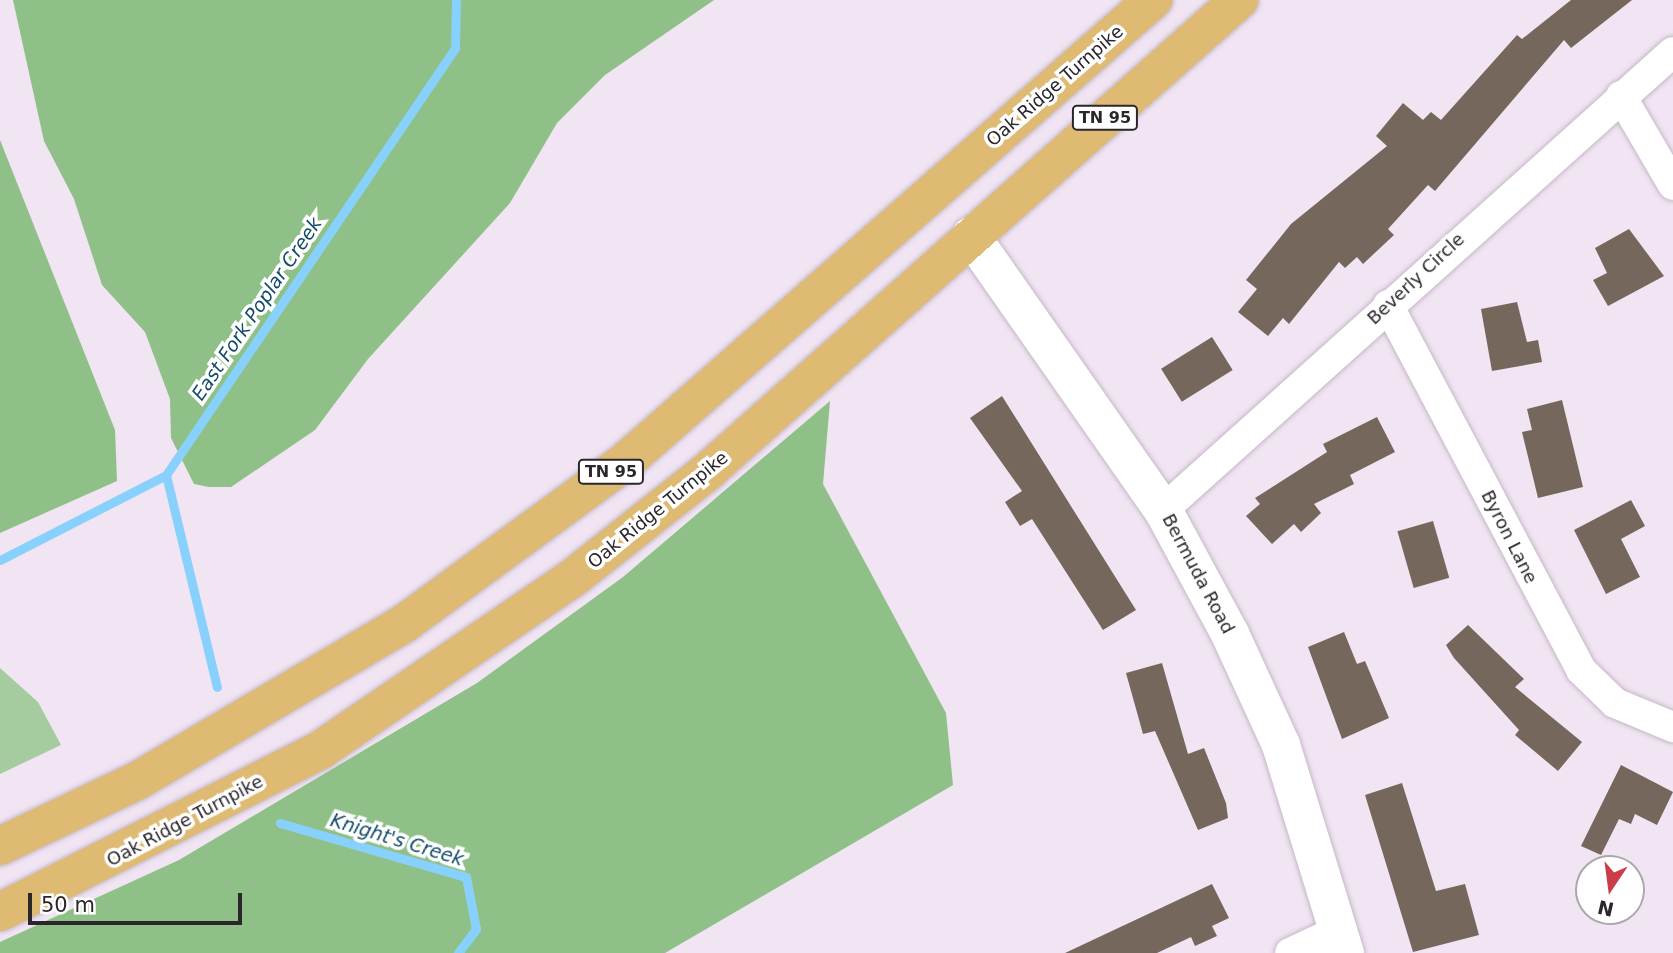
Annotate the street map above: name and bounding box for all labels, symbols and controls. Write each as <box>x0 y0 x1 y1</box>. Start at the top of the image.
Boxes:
street label: Oak Ridge Turnpike <box>982 21 1128 151</box>
road number: TN 95 <box>1072 106 1138 130</box>
water label: East Fork Poplar Creek <box>187 213 327 405</box>
street label: Beverly Circle <box>1363 229 1469 329</box>
street label: Oak Ridge Turnpike <box>584 447 732 573</box>
road number: TN 95 <box>578 460 644 485</box>
street label: Byron Lane <box>1476 487 1542 587</box>
street label: Bermuda Road <box>1157 510 1239 638</box>
street label: Oak Ridge Turnpike <box>103 771 267 871</box>
water label: Knight's Creek <box>328 809 466 871</box>
north arrow <box>1575 855 1645 925</box>
scale bar <box>32 880 245 924</box>
text: 50 m <box>41 893 95 917</box>
text: N <box>1596 896 1616 921</box>

